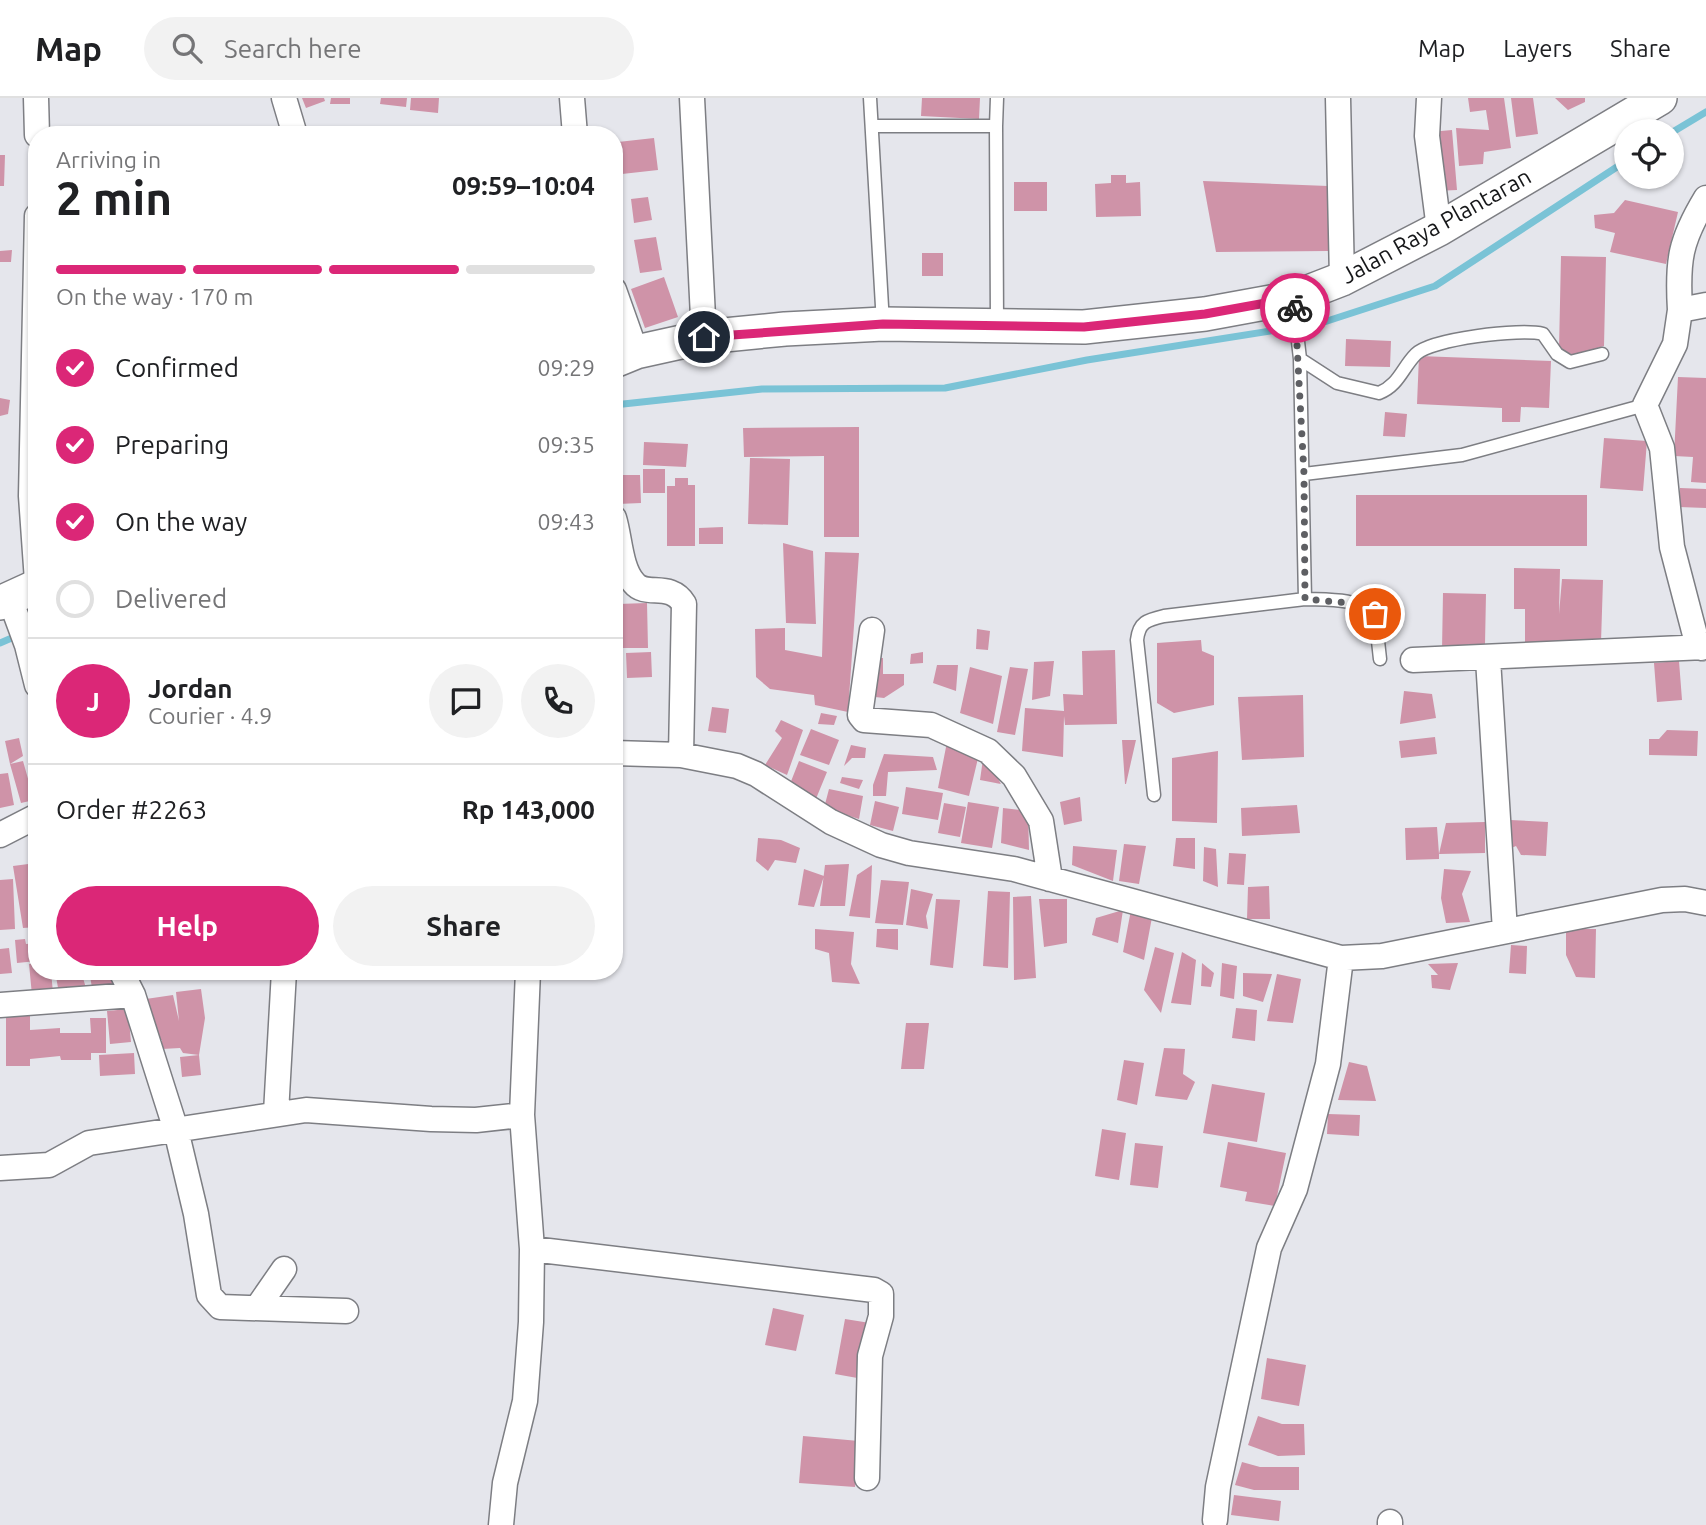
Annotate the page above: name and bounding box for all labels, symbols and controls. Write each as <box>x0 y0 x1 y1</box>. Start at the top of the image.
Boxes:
search box <box>144 17 634 80</box>
icon: search <box>168 29 206 67</box>
text: Map <box>35 30 102 67</box>
text: Search here <box>224 34 362 63</box>
text: Map <box>1418 35 1465 62</box>
text: Layers <box>1503 35 1572 62</box>
text: Share <box>1610 35 1671 62</box>
map controls <box>1614 119 1684 189</box>
button: locate <box>1614 119 1684 189</box>
text: Arriving in <box>56 147 161 172</box>
street label: Jalan Raya Plantaran <box>1337 163 1535 288</box>
text: 09:59–10:04 <box>452 171 595 200</box>
text: 2 min <box>56 172 172 224</box>
courier <box>1260 273 1330 343</box>
text: On the way · 170 m <box>56 284 253 309</box>
icon: bike <box>1276 289 1314 327</box>
pin <box>674 307 734 367</box>
icon: home <box>685 318 723 356</box>
icon: check <box>56 349 94 387</box>
text: Confirmed <box>115 353 239 382</box>
text: 09:29 <box>537 355 595 380</box>
icon: check <box>56 426 94 464</box>
text: Preparing <box>115 430 229 459</box>
text: 09:35 <box>537 432 595 457</box>
icon: check <box>56 503 94 541</box>
text: On the way <box>115 507 247 536</box>
text: 09:43 <box>537 509 595 534</box>
text: Delivered <box>115 584 227 613</box>
pin <box>1345 584 1405 644</box>
icon: bag <box>1356 595 1394 633</box>
button: chat <box>429 664 503 738</box>
button: phone <box>521 664 595 738</box>
text: Jordan <box>148 674 233 703</box>
text: J <box>86 687 100 716</box>
text: Courier · 4.9 <box>148 703 272 728</box>
text: Order #2263 <box>56 795 207 824</box>
text: Rp 143,000 <box>462 795 595 824</box>
button: Help <box>56 886 319 966</box>
button: Share <box>333 886 595 966</box>

